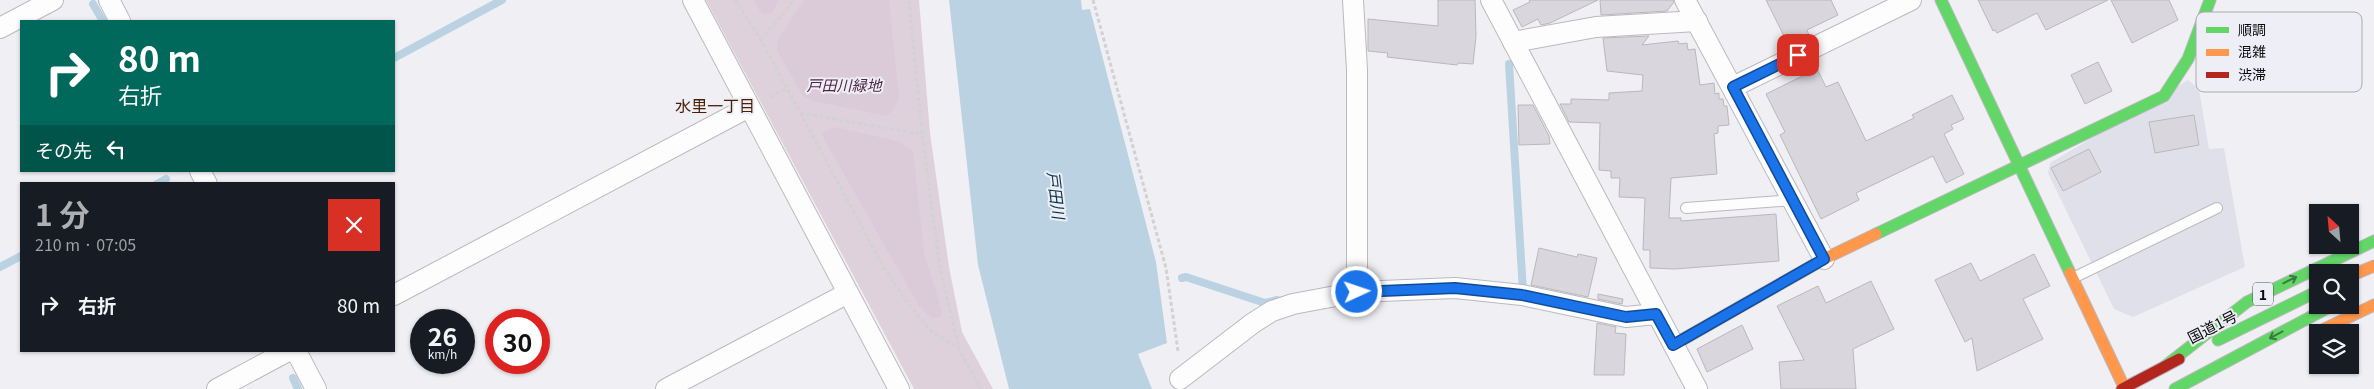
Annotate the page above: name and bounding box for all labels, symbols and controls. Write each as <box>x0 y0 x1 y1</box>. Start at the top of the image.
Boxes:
legend <box>2196 12 2362 92</box>
text: 順調 <box>2238 19 2266 39</box>
text: 80 m <box>118 31 201 82</box>
pin <box>1777 34 1819 76</box>
icon: right <box>35 40 100 105</box>
icon: arrive <box>1784 41 1812 69</box>
text: 混雑 <box>2238 41 2266 61</box>
text: 渋滞 <box>2238 64 2266 84</box>
park label: 戸田川緑地 <box>806 74 883 95</box>
text: 右折 <box>118 78 162 110</box>
district label: 水里一丁目 <box>675 93 755 117</box>
icon: left <box>102 135 130 163</box>
text: その先 <box>35 136 92 163</box>
water label: 戸田川 <box>1042 170 1072 222</box>
text: 1 分 <box>35 191 90 235</box>
button: close <box>328 199 380 251</box>
north arrow <box>2309 204 2359 254</box>
map controls <box>2309 204 2359 374</box>
text: 210 m · 07:05 <box>35 232 136 256</box>
button: search <box>2309 264 2359 314</box>
position arrow <box>1330 265 1382 317</box>
one-way arrow <box>2283 275 2298 285</box>
road number: 1 <box>2253 282 2273 306</box>
icon: right <box>35 291 63 319</box>
text: 右折 <box>78 291 116 318</box>
text: 80 m <box>337 291 380 318</box>
street label: 国道1号 <box>2183 305 2241 347</box>
speed limit sign: 30 <box>485 309 550 374</box>
text: 26 <box>428 317 457 353</box>
button: layers <box>2309 324 2359 374</box>
one-way arrow <box>2268 330 2283 340</box>
text: km/h <box>428 345 457 362</box>

